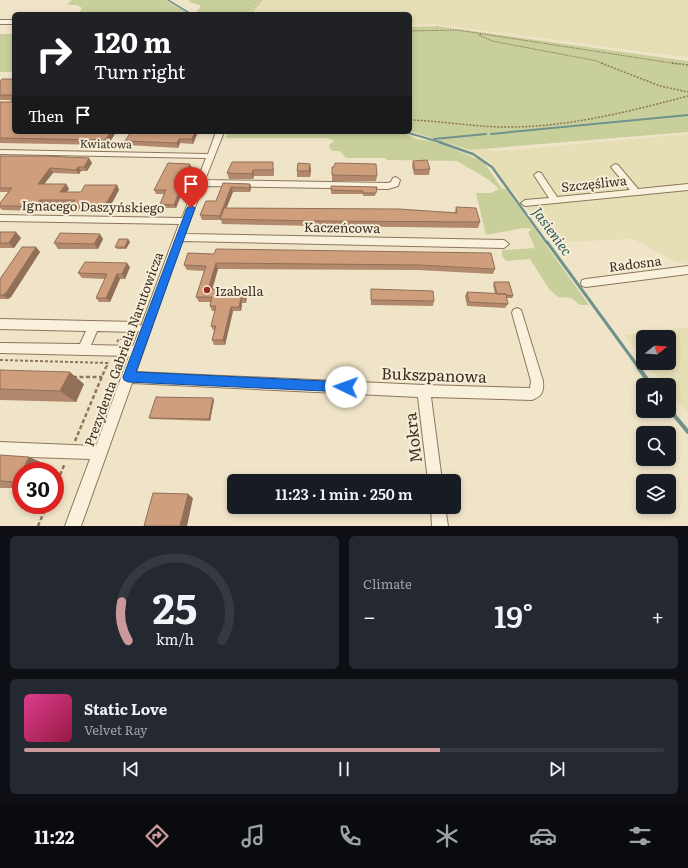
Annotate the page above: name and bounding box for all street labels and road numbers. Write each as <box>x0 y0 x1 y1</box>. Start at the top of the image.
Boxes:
street label: Kwiatowa <box>80 135 132 151</box>
street label: Szczęśliwa <box>560 170 628 196</box>
street label: Ignacego Daszyńskiego <box>21 195 165 217</box>
street label: Kaczeńcowa <box>304 217 380 237</box>
street label: Prezydenta Gabriela Narutowicza <box>79 249 167 449</box>
street label: Radosna <box>608 250 662 276</box>
street label: Bukszpanowa <box>381 360 488 388</box>
street label: Mokra <box>397 411 427 465</box>

